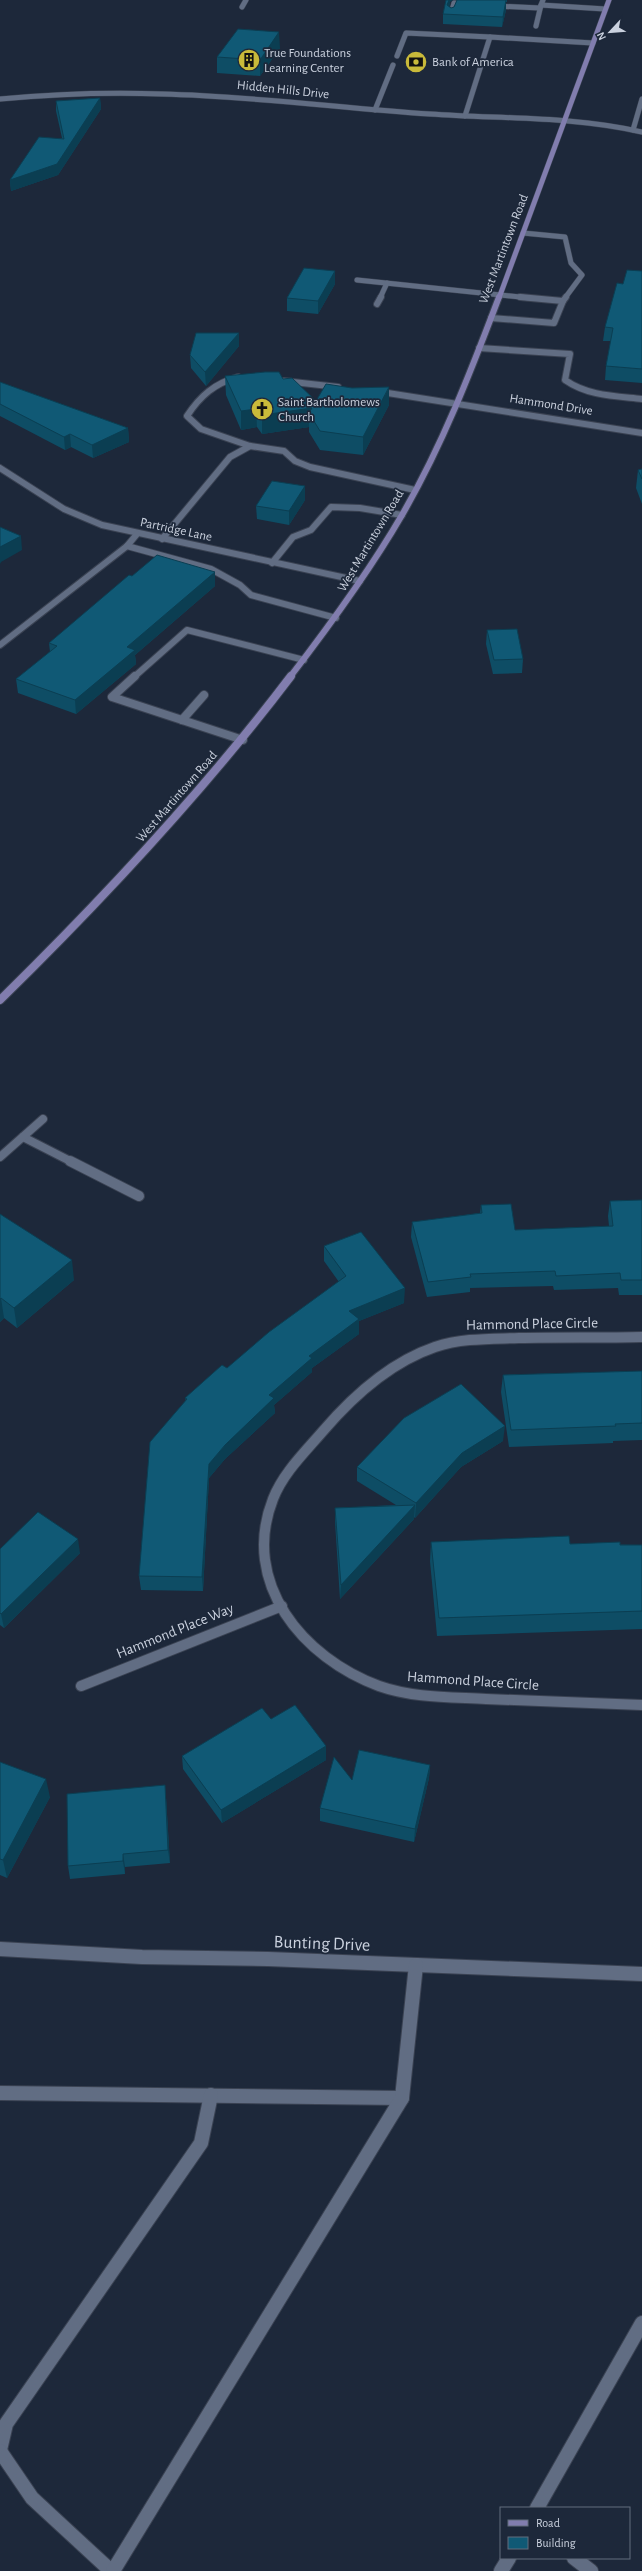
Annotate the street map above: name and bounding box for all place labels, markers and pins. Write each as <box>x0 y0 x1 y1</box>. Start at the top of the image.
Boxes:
building icon: True Foundations Learning Center <box>236 47 262 73</box>
place label: True Foundations Learning Center <box>264 47 351 75</box>
bank icon: Bank of America <box>403 49 429 75</box>
place label: Bank of America <box>432 56 514 69</box>
church icon: Saint Bartholomews Church <box>249 396 275 422</box>
place label: Saint Bartholomews Church <box>278 396 380 424</box>

